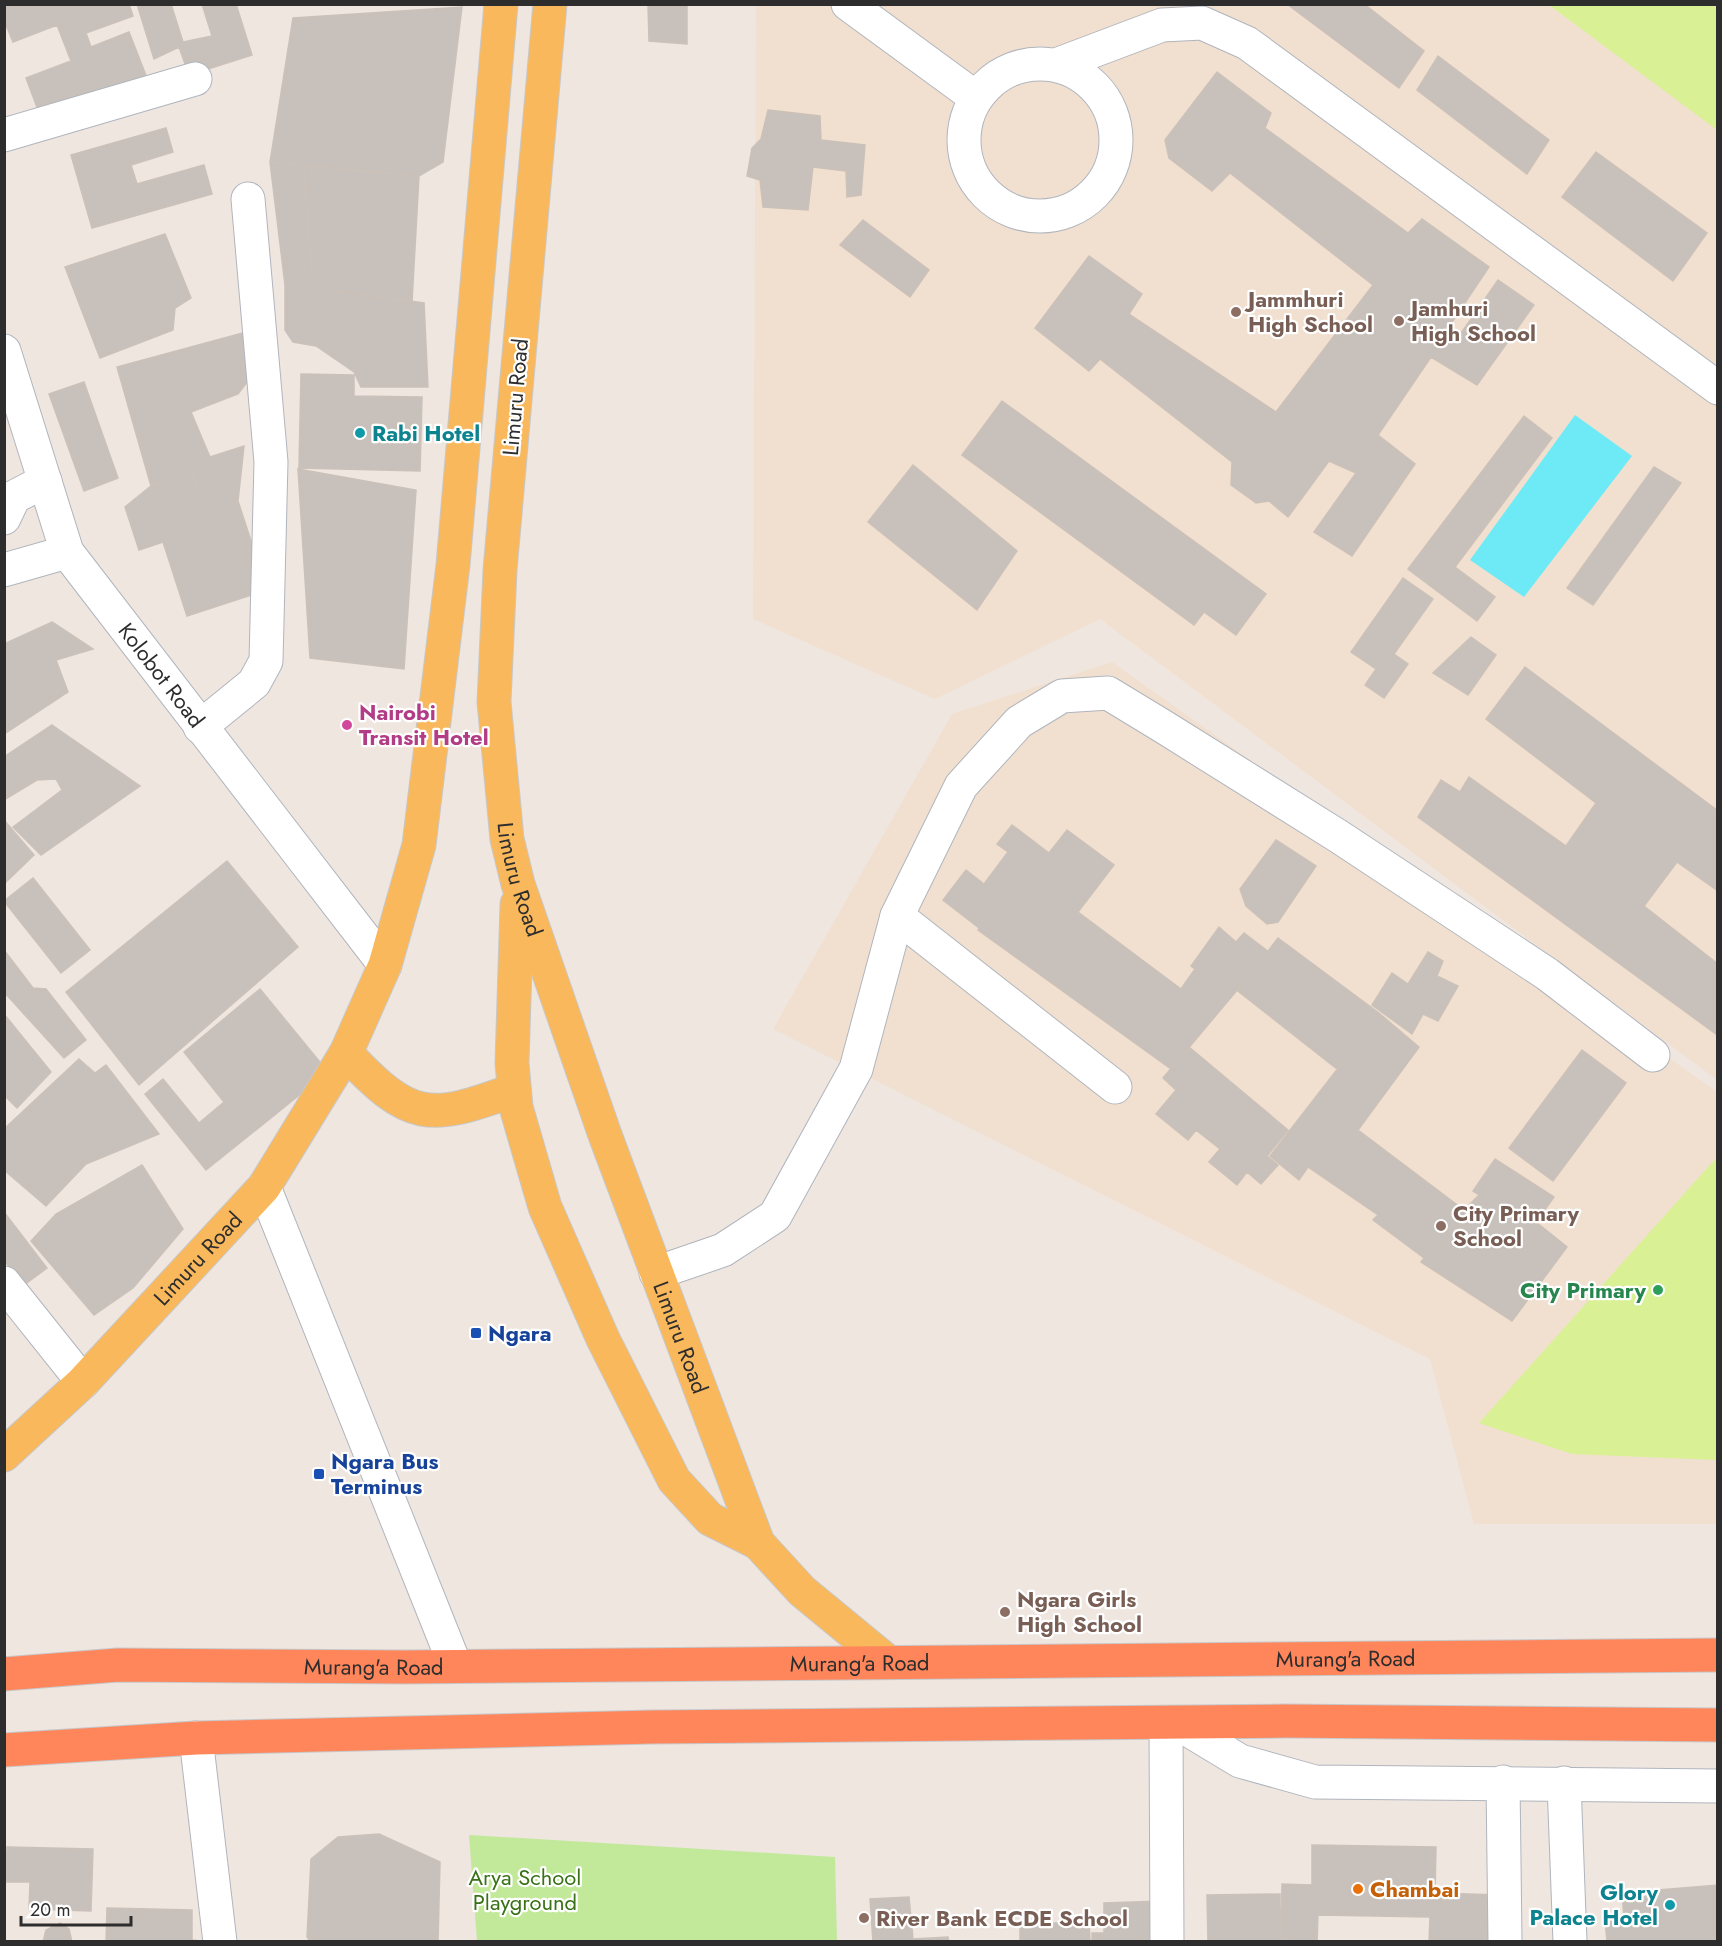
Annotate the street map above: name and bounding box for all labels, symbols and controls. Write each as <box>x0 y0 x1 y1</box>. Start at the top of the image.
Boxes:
place label: Jammhuri High School <box>1244 283 1373 340</box>
place label: Jamhuri High School <box>1407 292 1536 349</box>
marker: Jammhuri High School <box>1229 305 1243 319</box>
marker: Jamhuri High School <box>1392 314 1406 328</box>
street label: Limuru Road <box>494 337 536 457</box>
place label: Rabi Hotel <box>372 417 480 449</box>
marker: Rabi Hotel <box>353 426 367 440</box>
street label: Kolobot Road <box>111 616 213 734</box>
place label: Nairobi Transit Hotel <box>359 696 489 753</box>
marker: Nairobi Transit Hotel <box>340 718 354 732</box>
street label: Limuru Road <box>489 821 551 941</box>
place label: City Primary School <box>1453 1197 1580 1254</box>
street label: Limuru Road <box>146 1205 249 1313</box>
marker: City Primary School <box>1434 1219 1448 1233</box>
place label: City Primary <box>1520 1274 1647 1306</box>
street label: Limuru Road <box>645 1277 716 1398</box>
marker: City Primary <box>1651 1283 1665 1297</box>
place label: Ngara <box>488 1317 552 1349</box>
marker: Ngara <box>469 1326 483 1340</box>
place label: Ngara Bus Terminus <box>331 1445 439 1502</box>
marker: Ngara Bus Terminus <box>312 1467 326 1481</box>
place label: Ngara Girls High School <box>1017 1583 1142 1640</box>
marker: Ngara Girls High School <box>998 1605 1012 1619</box>
street label: Murang'a Road <box>1276 1642 1416 1675</box>
street label: Murang'a Road <box>790 1646 930 1679</box>
street label: Murang'a Road <box>304 1650 444 1683</box>
park label: Arya School Playground <box>469 1861 581 1918</box>
place label: Chambai <box>1370 1873 1459 1905</box>
place label: Glory Palace Hotel <box>1529 1876 1659 1933</box>
marker: Chambai <box>1351 1882 1365 1896</box>
scale bar <box>21 1889 130 1927</box>
text: 20 m <box>30 1897 70 1923</box>
marker: Glory Palace Hotel <box>1663 1898 1677 1912</box>
place label: River Bank ECDE School <box>876 1902 1128 1934</box>
marker: River Bank ECDE School <box>857 1911 871 1925</box>

